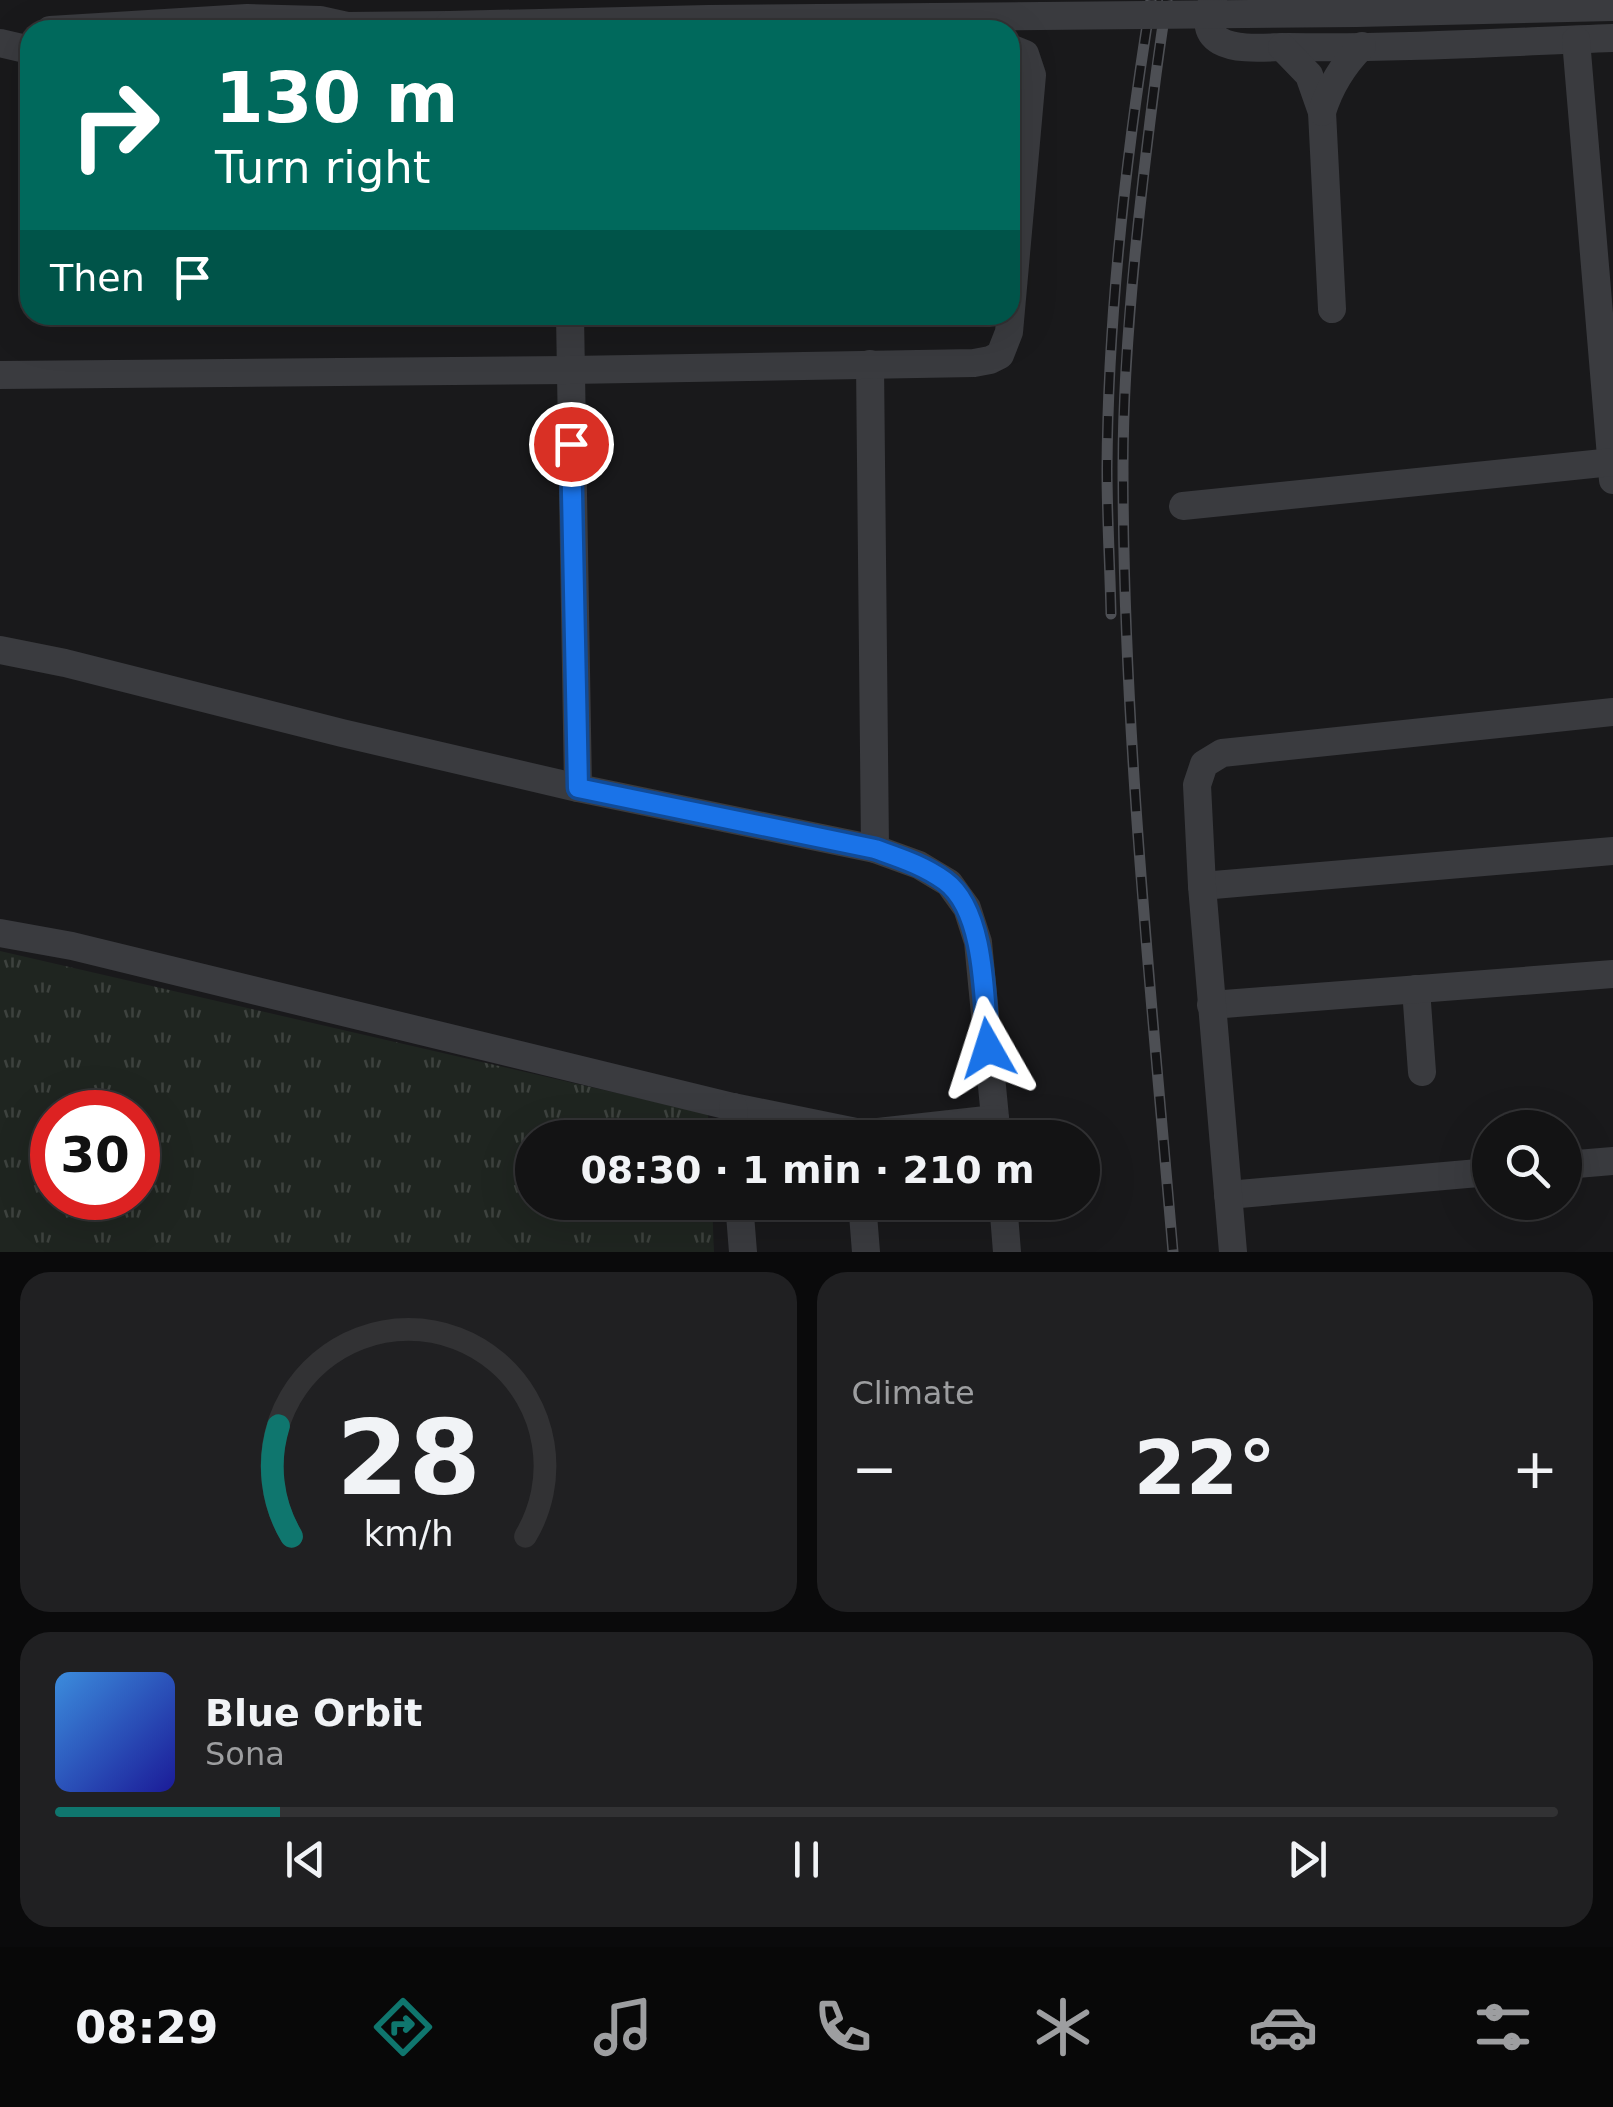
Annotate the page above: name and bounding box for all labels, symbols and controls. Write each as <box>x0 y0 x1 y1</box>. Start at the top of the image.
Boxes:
text: 130 m <box>215 57 458 139</box>
icon: right <box>50 60 180 190</box>
text: Turn right <box>215 141 430 194</box>
icon: arrive <box>165 250 220 305</box>
text: Then <box>50 256 145 300</box>
pin <box>529 402 614 487</box>
icon: arrive <box>544 417 599 472</box>
position arrow <box>936 996 1040 1100</box>
speed limit sign: 30 <box>30 1090 160 1220</box>
map controls <box>1472 1110 1582 1220</box>
button: search <box>1472 1110 1582 1220</box>
text: 08:30 · 1 min · 210 m <box>580 1148 1035 1192</box>
text: Climate <box>852 1374 975 1412</box>
text: 28 <box>336 1397 481 1519</box>
text: 22° <box>1134 1424 1276 1512</box>
text: − <box>852 1437 898 1501</box>
text: + <box>1512 1437 1558 1501</box>
text: km/h <box>363 1513 453 1554</box>
text: Blue Orbit <box>205 1691 422 1735</box>
text: Sona <box>205 1735 285 1773</box>
icon: previous <box>278 1832 333 1887</box>
icon: pause <box>779 1832 834 1887</box>
icon: next <box>1280 1832 1335 1887</box>
icon: directions <box>368 1992 438 2062</box>
icon: music <box>588 1992 658 2062</box>
icon: phone <box>808 1992 878 2062</box>
icon: climate <box>1028 1992 1098 2062</box>
icon: car <box>1248 1992 1318 2062</box>
icon: filters <box>1468 1992 1538 2062</box>
text: 08:29 <box>75 2001 218 2054</box>

